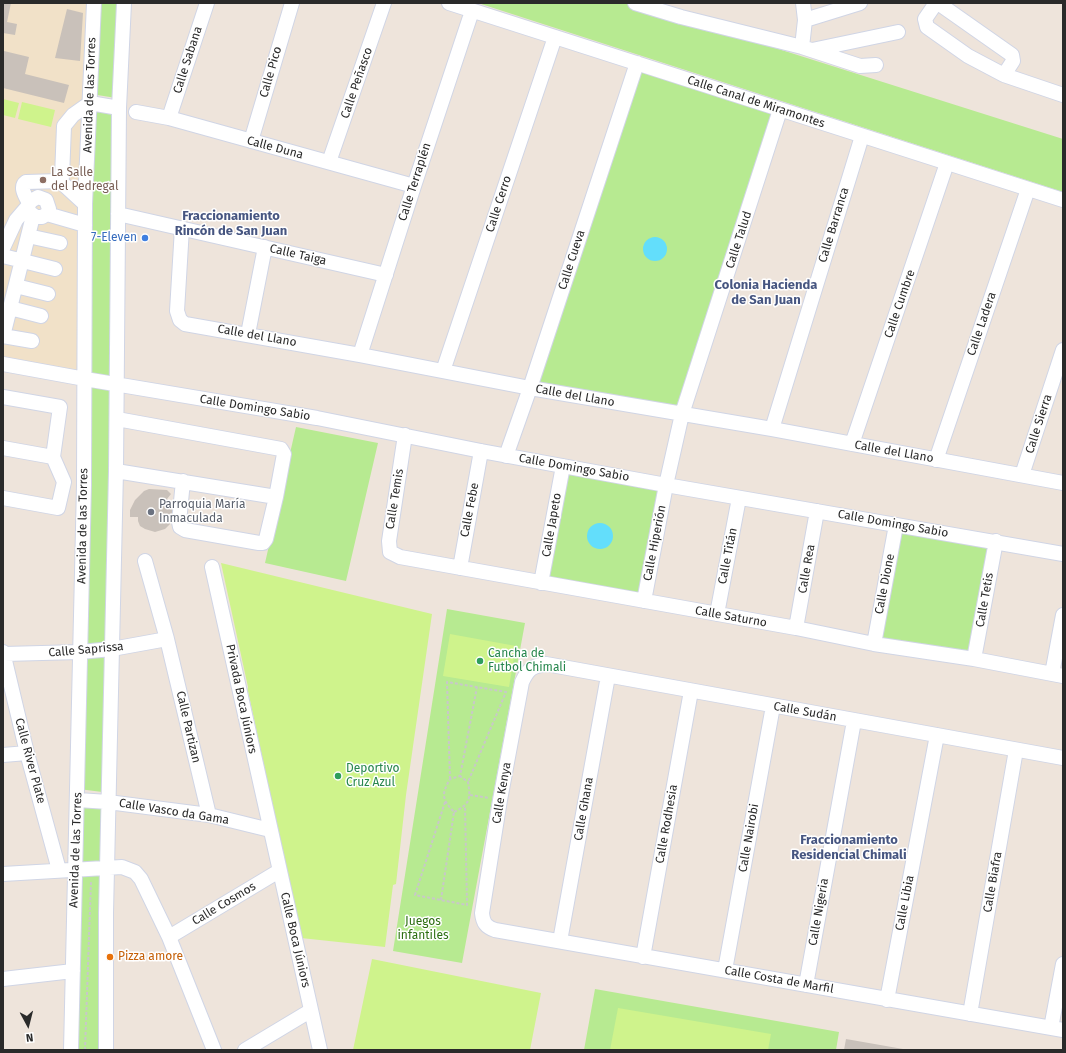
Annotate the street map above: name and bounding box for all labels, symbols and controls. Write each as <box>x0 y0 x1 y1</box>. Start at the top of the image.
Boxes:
street label: Calle Sabana <box>170 25 206 95</box>
street label: Avenida de las Torres <box>81 37 99 153</box>
street label: Calle Pico <box>257 45 285 99</box>
street label: Calle Peñasco <box>338 45 376 121</box>
street label: Calle Canal de Miramontes <box>685 73 827 131</box>
street label: Calle Duna <box>245 134 305 162</box>
street label: Calle Terraplén <box>396 141 434 223</box>
place label: La Salle del Pedregal <box>51 166 118 194</box>
street label: Calle Cerro <box>483 174 515 234</box>
marker: La Salle del Pedregal <box>38 175 48 185</box>
street label: Calle Barranca <box>816 186 852 264</box>
district label: Fraccionamiento Rincón de San Juan <box>175 208 287 239</box>
street label: Calle Talud <box>723 210 755 270</box>
street label: Calle Cueva <box>556 228 588 292</box>
place label: 7-Eleven <box>91 231 137 245</box>
marker: 7-Eleven <box>140 233 150 243</box>
street label: Calle Taiga <box>268 241 328 269</box>
street label: Calle Cumbre <box>882 268 918 340</box>
district label: Colonia Hacienda de San Juan <box>715 277 817 308</box>
street label: Calle Ladera <box>964 290 1000 358</box>
street label: Calle del Llano <box>216 322 298 350</box>
street label: Calle del Llano <box>534 382 616 410</box>
street label: Calle Domingo Sabio <box>199 392 311 424</box>
street label: Calle Sierra <box>1023 393 1055 455</box>
street label: Calle del Llano <box>853 438 935 466</box>
street label: Calle Domingo Sabio <box>518 451 630 485</box>
street label: Avenida de las Torres <box>75 468 91 584</box>
street label: Calle Temis <box>383 468 407 530</box>
street label: Calle Febe <box>458 481 482 539</box>
street label: Calle Japeto <box>539 492 565 558</box>
place label: Parroquia María Inmaculada <box>159 498 245 526</box>
street label: Calle Hiperión <box>641 504 669 582</box>
marker: Parroquia María Inmaculada <box>146 507 156 517</box>
street label: Calle Domingo Sabio <box>837 507 949 541</box>
street label: Calle Titán <box>715 527 741 585</box>
street label: Calle Rea <box>796 543 818 595</box>
street label: Calle Dione <box>872 552 898 616</box>
street label: Calle Tetis <box>973 572 997 628</box>
street label: Calle Saturno <box>694 604 768 630</box>
street label: Calle Saprissa <box>48 640 124 660</box>
street label: Privada Boca Júniors <box>222 643 260 755</box>
place label: Cancha de Futbol Chimali <box>488 647 566 675</box>
marker: Cancha de Futbol Chimali <box>475 656 485 666</box>
street label: Calle Partizan <box>173 690 203 764</box>
street label: Calle Sudán <box>772 699 838 725</box>
street label: Calle River Plate <box>12 717 48 805</box>
street label: Calle Kenya <box>489 761 515 825</box>
place label: Deportivo Cruz Azul <box>346 762 400 790</box>
marker: Deportivo Cruz Azul <box>333 771 343 781</box>
street label: Calle Ghana <box>571 776 597 842</box>
street label: Calle Rodhesia <box>653 783 681 865</box>
street label: Avenida de las Torres <box>67 792 85 908</box>
street label: Calle Vasco da Gama <box>118 796 230 828</box>
street label: Calle Nairobi <box>736 802 762 874</box>
district label: Fraccionamiento Residencial Chimali <box>791 832 907 863</box>
street label: Calle Biafra <box>981 850 1005 914</box>
street label: Calle Libia <box>893 874 917 932</box>
street label: Calle Nigeria <box>806 877 832 947</box>
street label: Calle Cosmos <box>190 879 258 929</box>
street label: Calle Boca Júniors <box>277 891 313 989</box>
park label: Juegos infantiles <box>397 915 449 943</box>
place label: Pizza amore <box>118 950 183 964</box>
marker: Pizza amore <box>105 952 115 962</box>
street label: Calle Costa de Marfil <box>723 963 835 997</box>
north arrow <box>8 1005 48 1045</box>
text: N <box>25 1031 34 1044</box>

